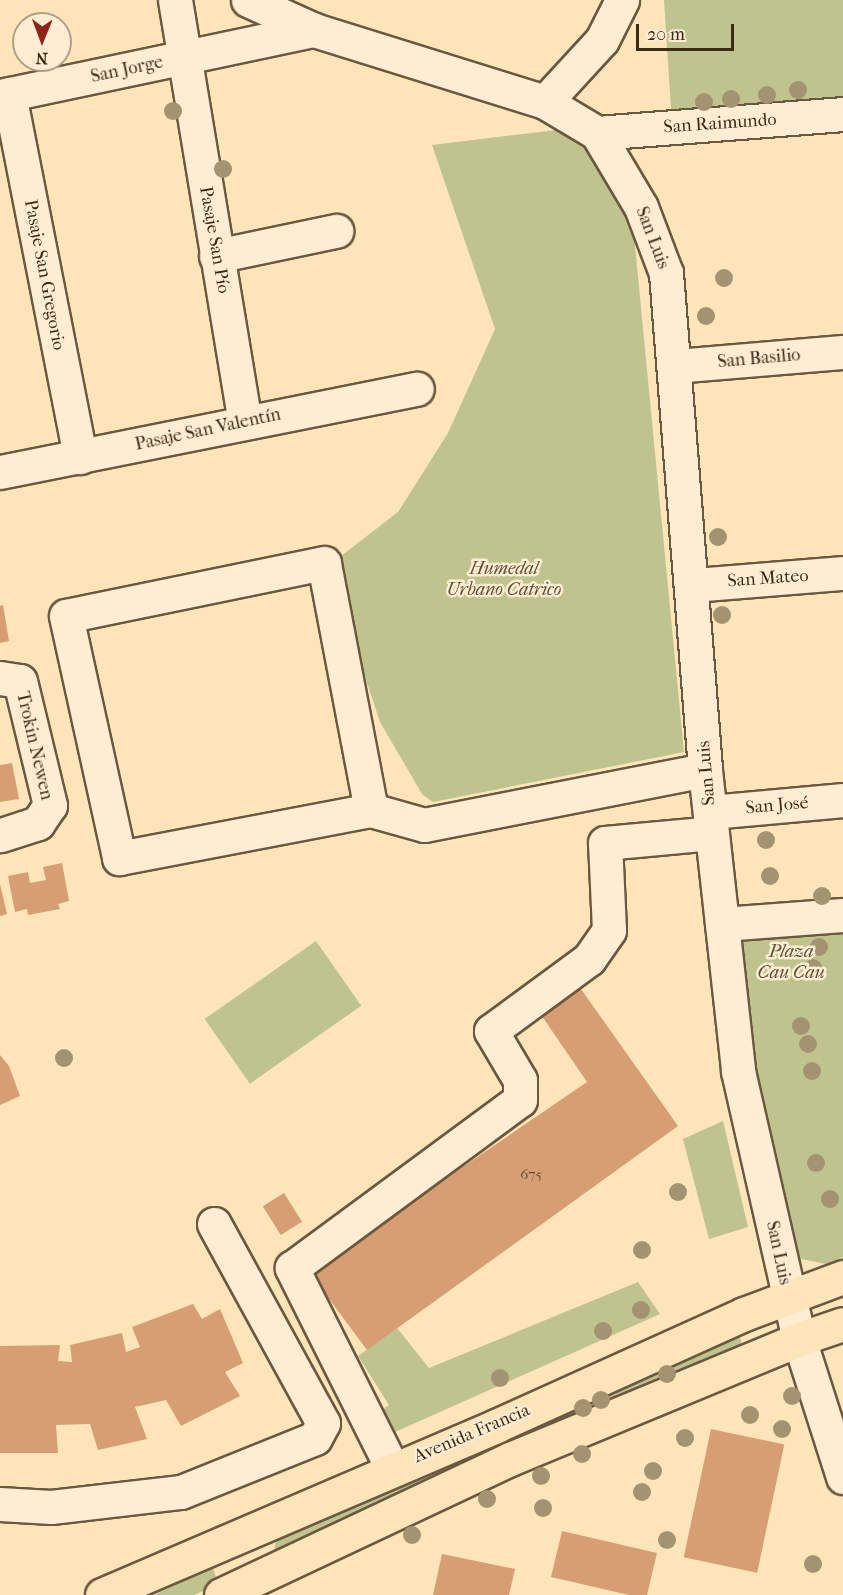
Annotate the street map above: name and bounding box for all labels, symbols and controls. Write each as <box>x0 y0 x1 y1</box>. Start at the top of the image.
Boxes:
north arrow <box>12 12 72 72</box>
scale bar <box>639 12 736 50</box>
text: 20 m <box>647 24 685 45</box>
text: N <box>35 49 48 68</box>
street label: San Jorge <box>89 52 165 88</box>
street label: San Raimundo <box>663 109 777 139</box>
street label: Pasaje San Pío <box>194 185 234 295</box>
street label: Pasaje San Gregorio <box>19 198 69 352</box>
street label: San Luis <box>630 204 674 272</box>
street label: San Basilio <box>717 345 801 373</box>
street label: Pasaje San Valentín <box>133 404 283 456</box>
park label: Humedal Urbano Catrico <box>447 559 561 602</box>
street label: San Mateo <box>727 565 809 593</box>
street label: Trokin Newen <box>11 690 57 802</box>
street label: San Luis <box>693 740 721 806</box>
street label: San José <box>745 792 809 820</box>
park label: Plaza Cau Cau <box>757 942 825 984</box>
house number: 675 <box>520 1166 542 1184</box>
street label: San Luis <box>761 1219 795 1287</box>
street label: Avenida Francia <box>411 1400 533 1468</box>

